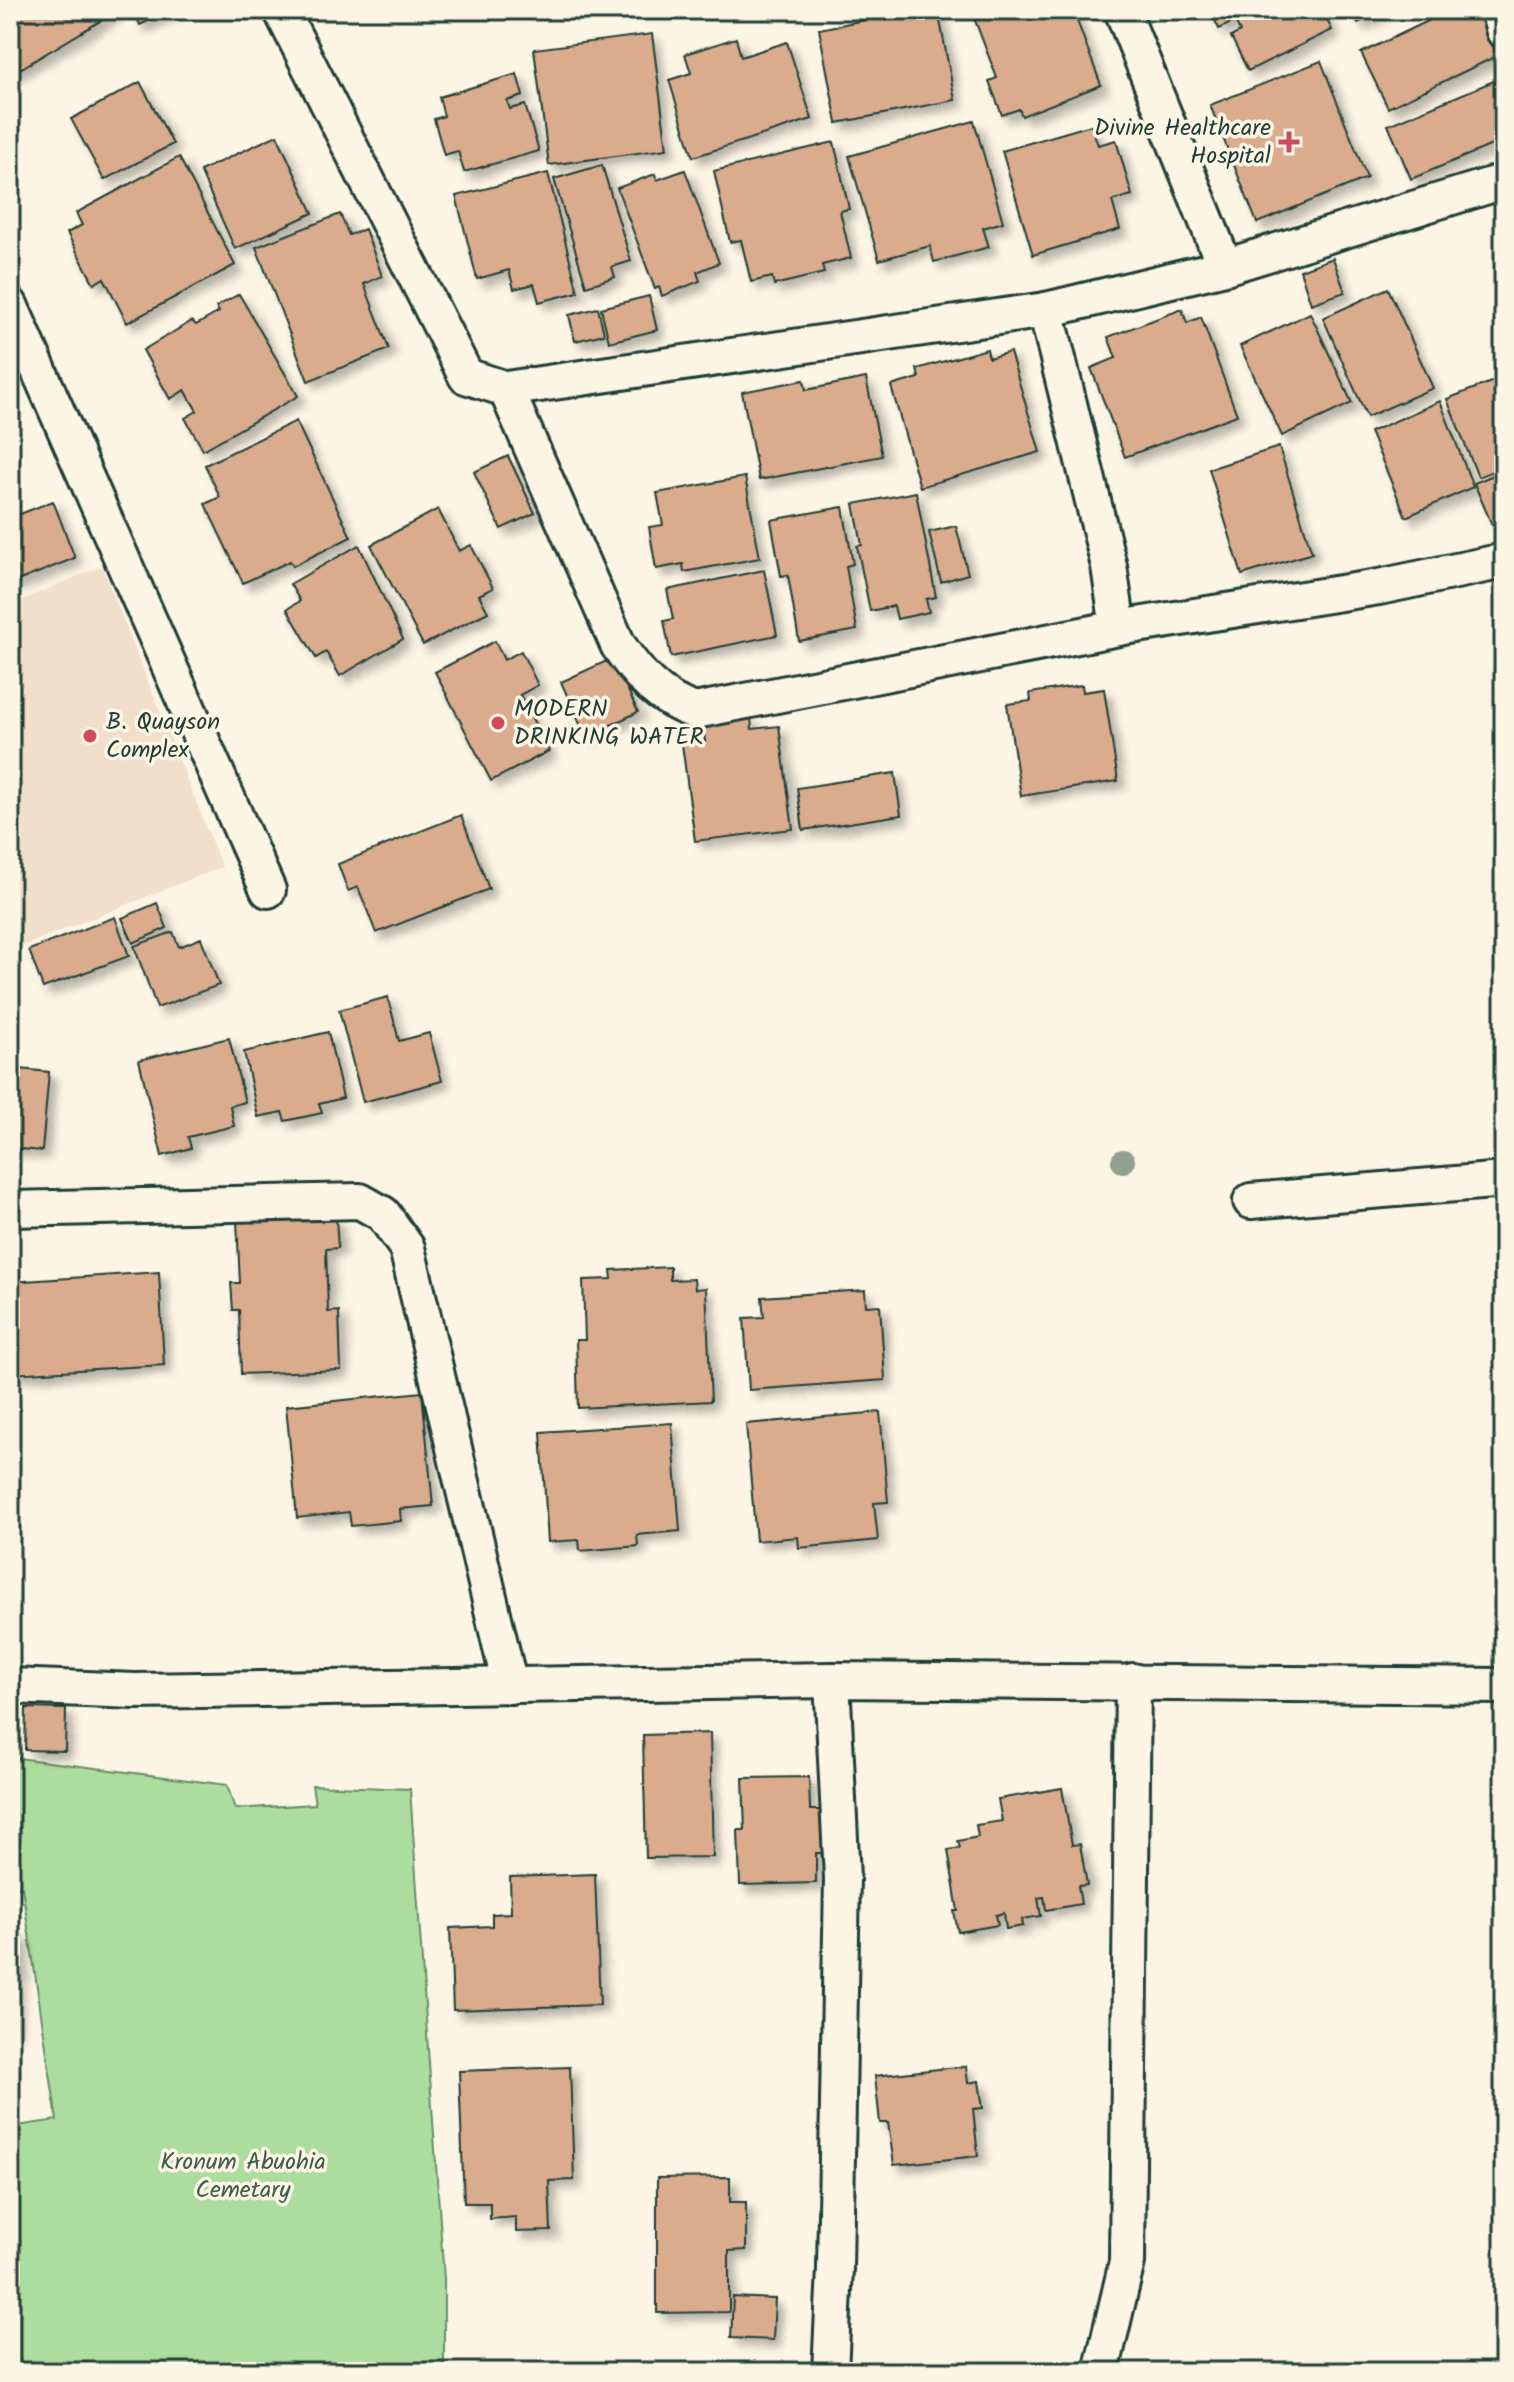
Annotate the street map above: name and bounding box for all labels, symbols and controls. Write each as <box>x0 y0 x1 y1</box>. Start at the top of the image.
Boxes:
place label: Divine Healthcare Hospital <box>1094 109 1271 176</box>
marker: Divine Healthcare Hospital <box>1278 131 1300 153</box>
place label: MODERN DRINKING WATER <box>514 690 704 757</box>
place label: B. Quayson Complex <box>106 703 220 770</box>
marker: MODERN DRINKING WATER <box>489 714 507 732</box>
marker: B. Quayson Complex <box>81 727 99 745</box>
park label: Kronum Abuohia Cemetary <box>160 2143 326 2210</box>

